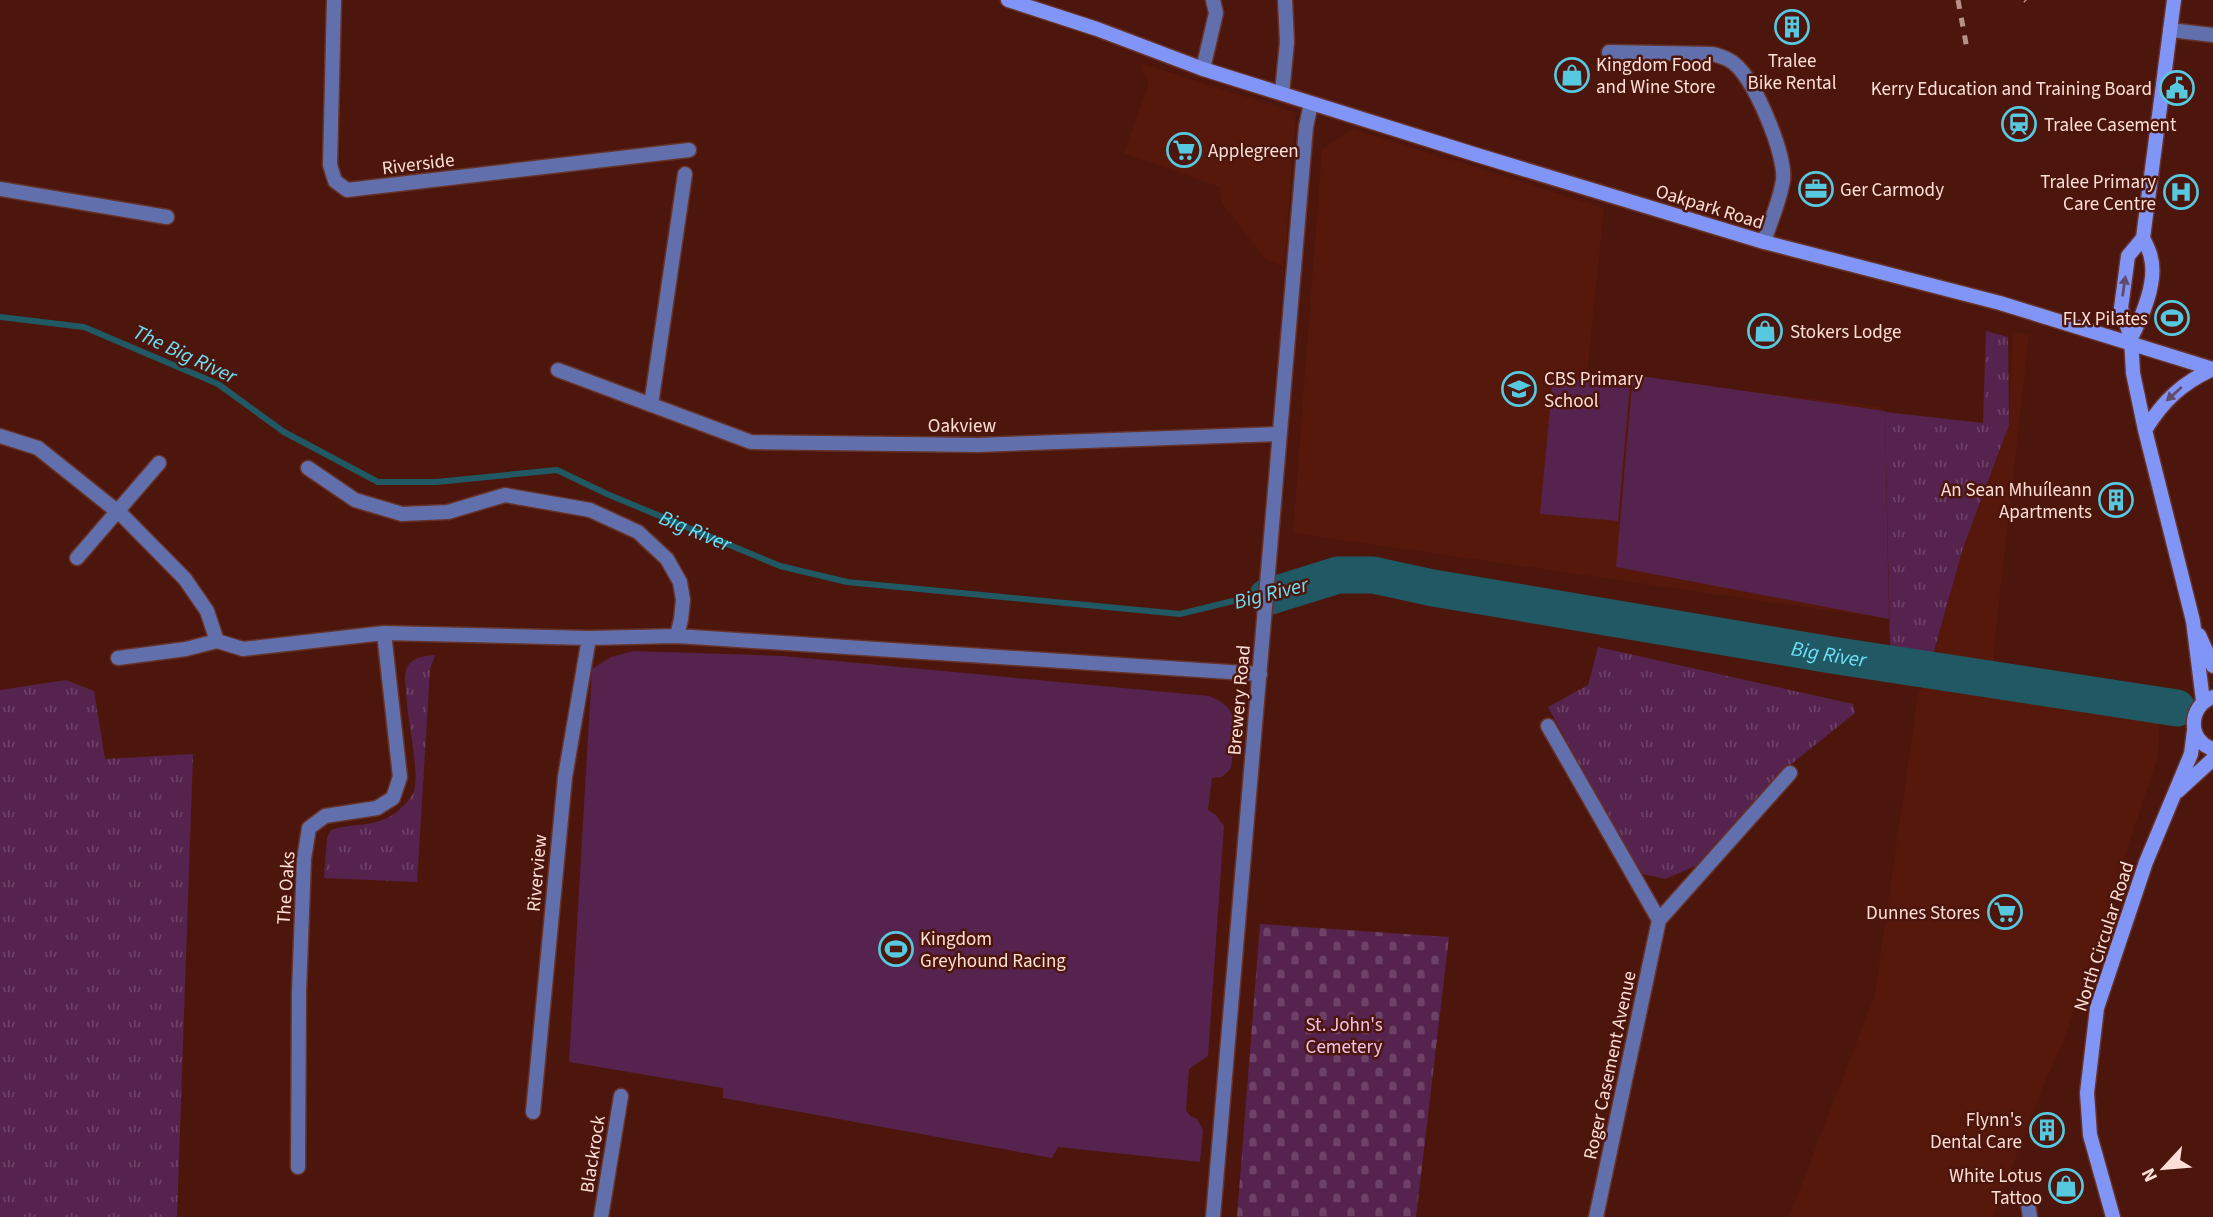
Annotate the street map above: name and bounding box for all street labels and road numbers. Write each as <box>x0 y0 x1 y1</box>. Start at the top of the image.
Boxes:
street label: Riverside <box>380 147 456 182</box>
street label: Oakpark Road <box>1652 178 1767 237</box>
street label: Oakview <box>928 413 997 440</box>
street label: Brewery Road <box>1221 644 1258 756</box>
street label: Riverview <box>521 833 554 913</box>
street label: The Oaks <box>270 851 303 926</box>
street label: North Circular Road <box>2067 858 2141 1015</box>
street label: Roger Casement Avenue <box>1577 968 1644 1162</box>
street label: Blackrock <box>574 1113 613 1195</box>

